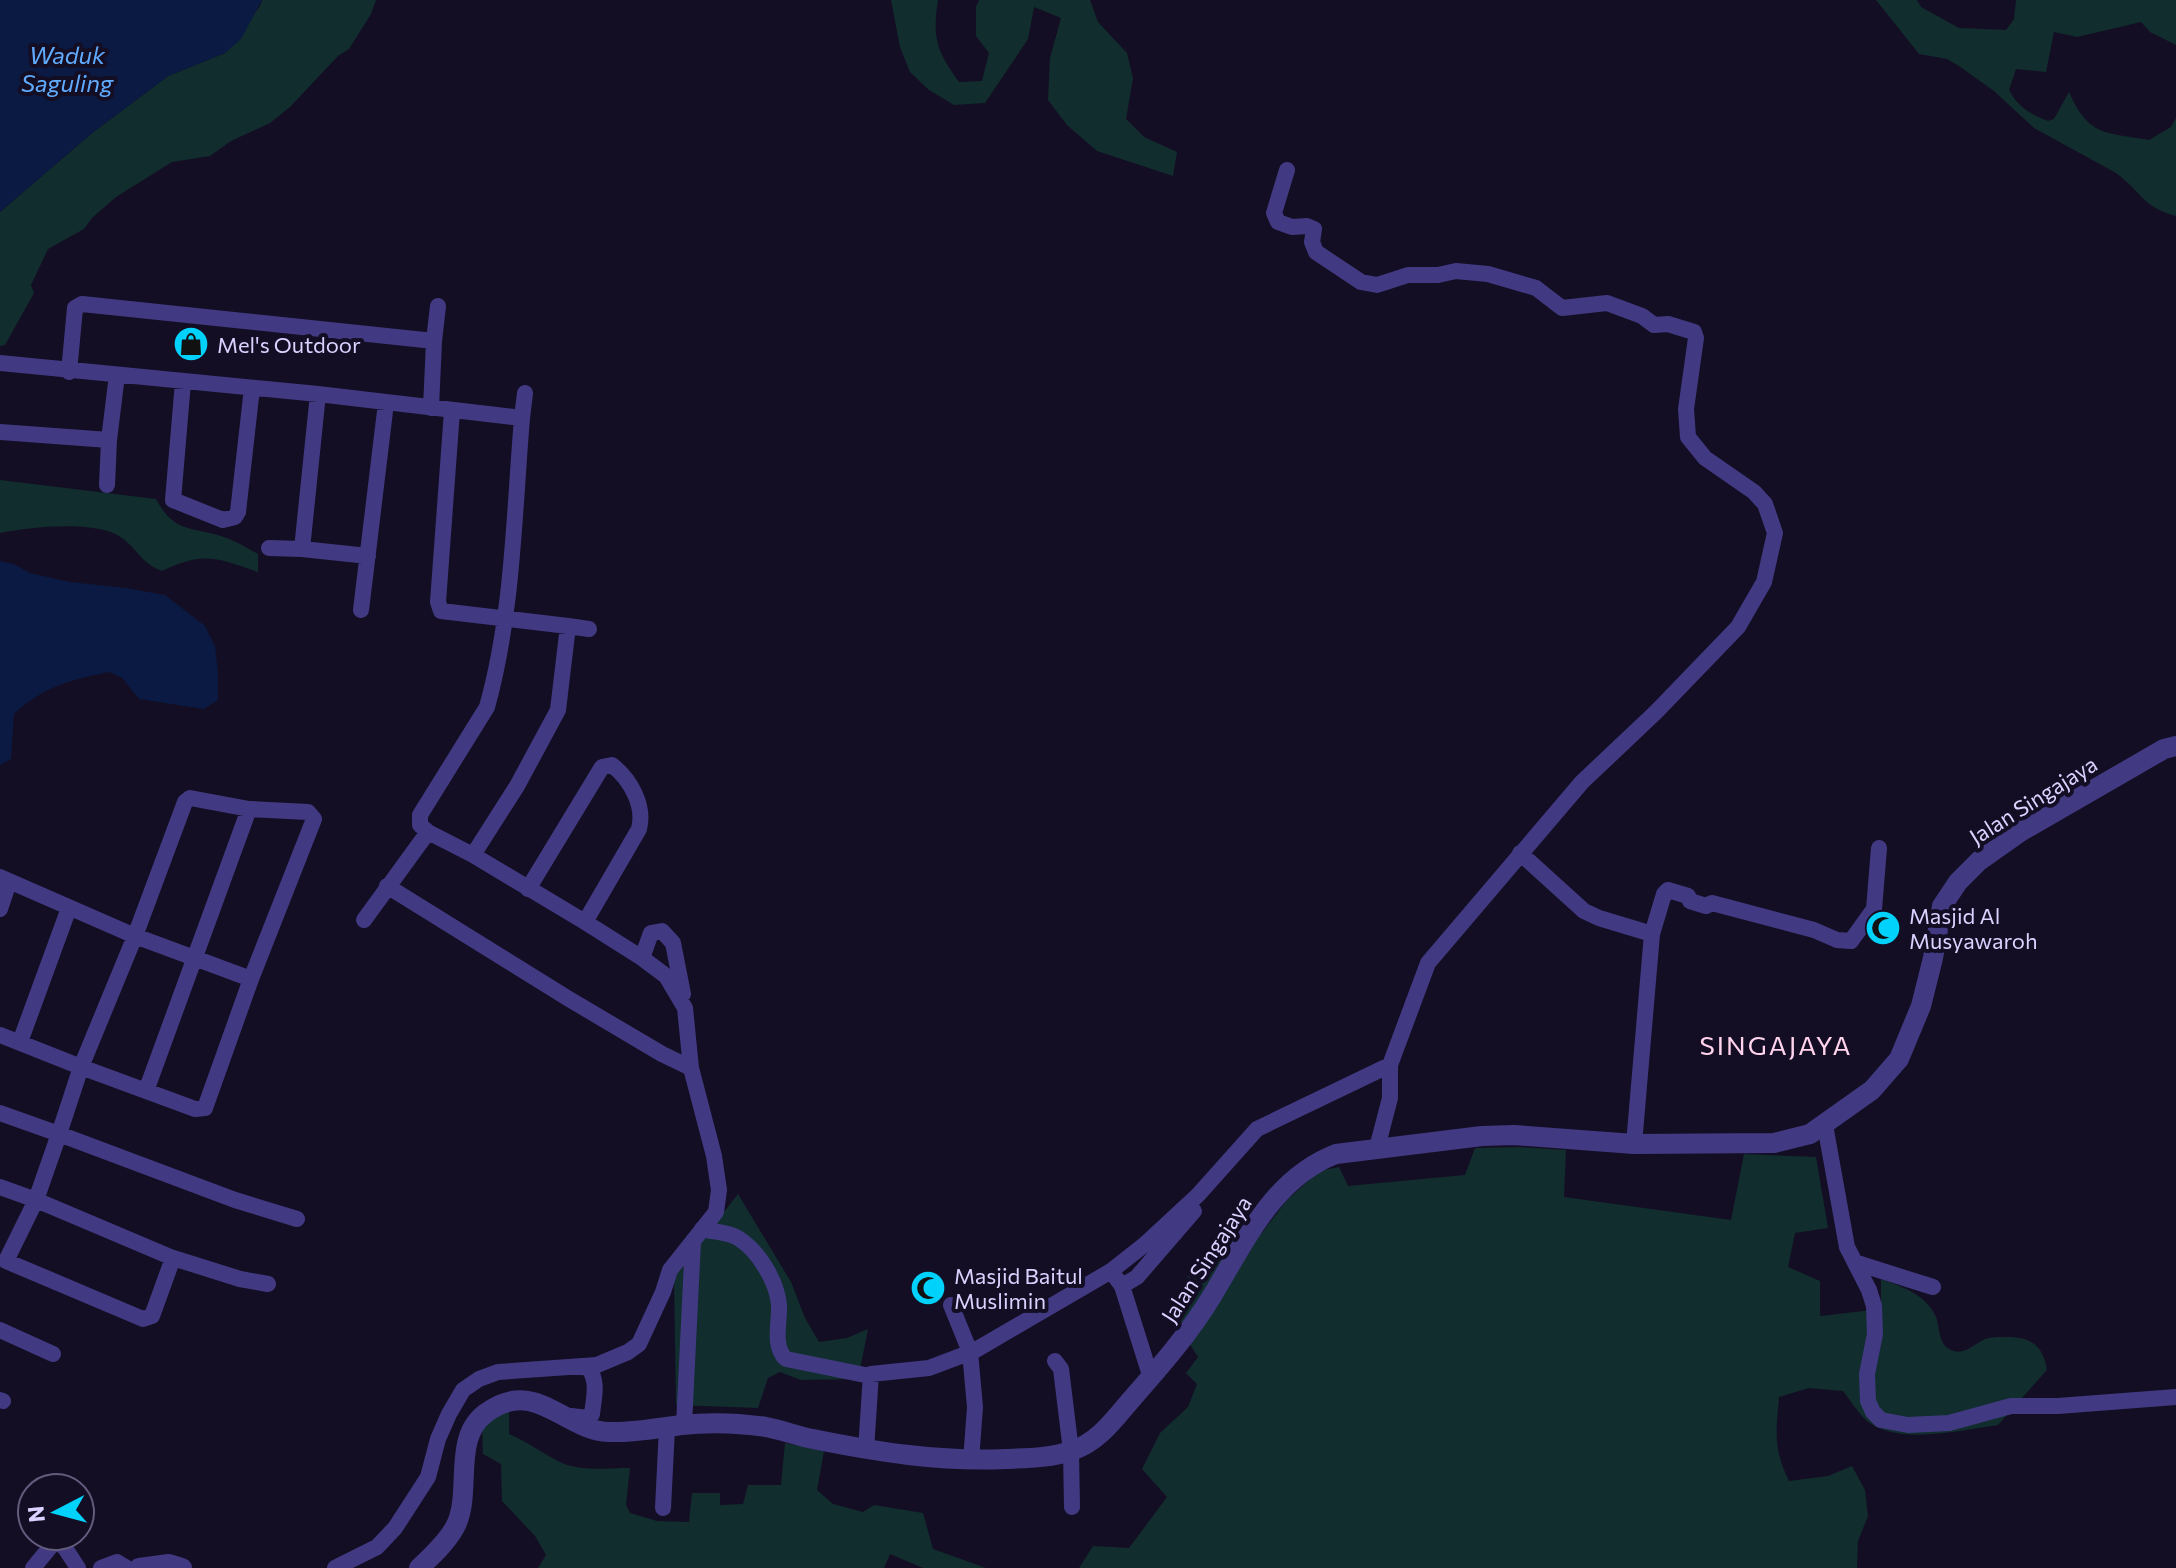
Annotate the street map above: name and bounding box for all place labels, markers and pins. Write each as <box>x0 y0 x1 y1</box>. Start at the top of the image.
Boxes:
shop icon: Mel's Outdoor <box>172 325 210 363</box>
place label: Mel's Outdoor <box>217 331 361 358</box>
place label: Masjid Al Musyawaroh <box>1909 902 2038 954</box>
mosque icon: Masjid Al Musyawaroh <box>1864 909 1902 947</box>
place label: Masjid Baitul Muslimin <box>954 1262 1083 1314</box>
mosque icon: Masjid Baitul Muslimin <box>909 1269 947 1307</box>

